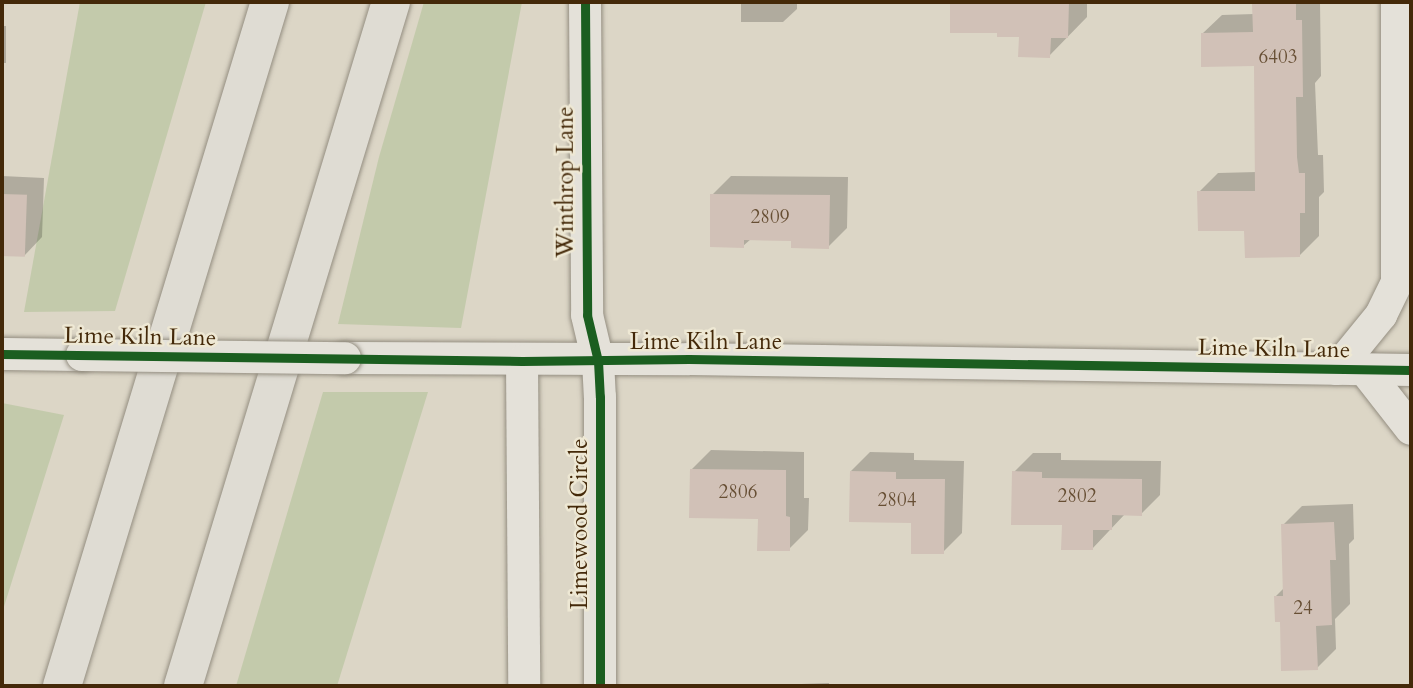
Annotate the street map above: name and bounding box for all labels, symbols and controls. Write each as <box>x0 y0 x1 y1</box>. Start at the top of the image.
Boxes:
house number: 6403 <box>1259 47 1297 69</box>
street label: Winthrop Lane <box>552 106 580 258</box>
house number: 2809 <box>751 207 789 229</box>
street label: Lime Kiln Lane <box>64 322 216 352</box>
street label: Lime Kiln Lane <box>630 328 782 356</box>
street label: Lime Kiln Lane <box>1198 334 1350 364</box>
street label: Limewood Circle <box>566 438 594 610</box>
house number: 2806 <box>719 482 757 504</box>
house number: 2802 <box>1058 486 1096 508</box>
house number: 2804 <box>878 490 916 512</box>
house number: 24 <box>1293 598 1313 620</box>

